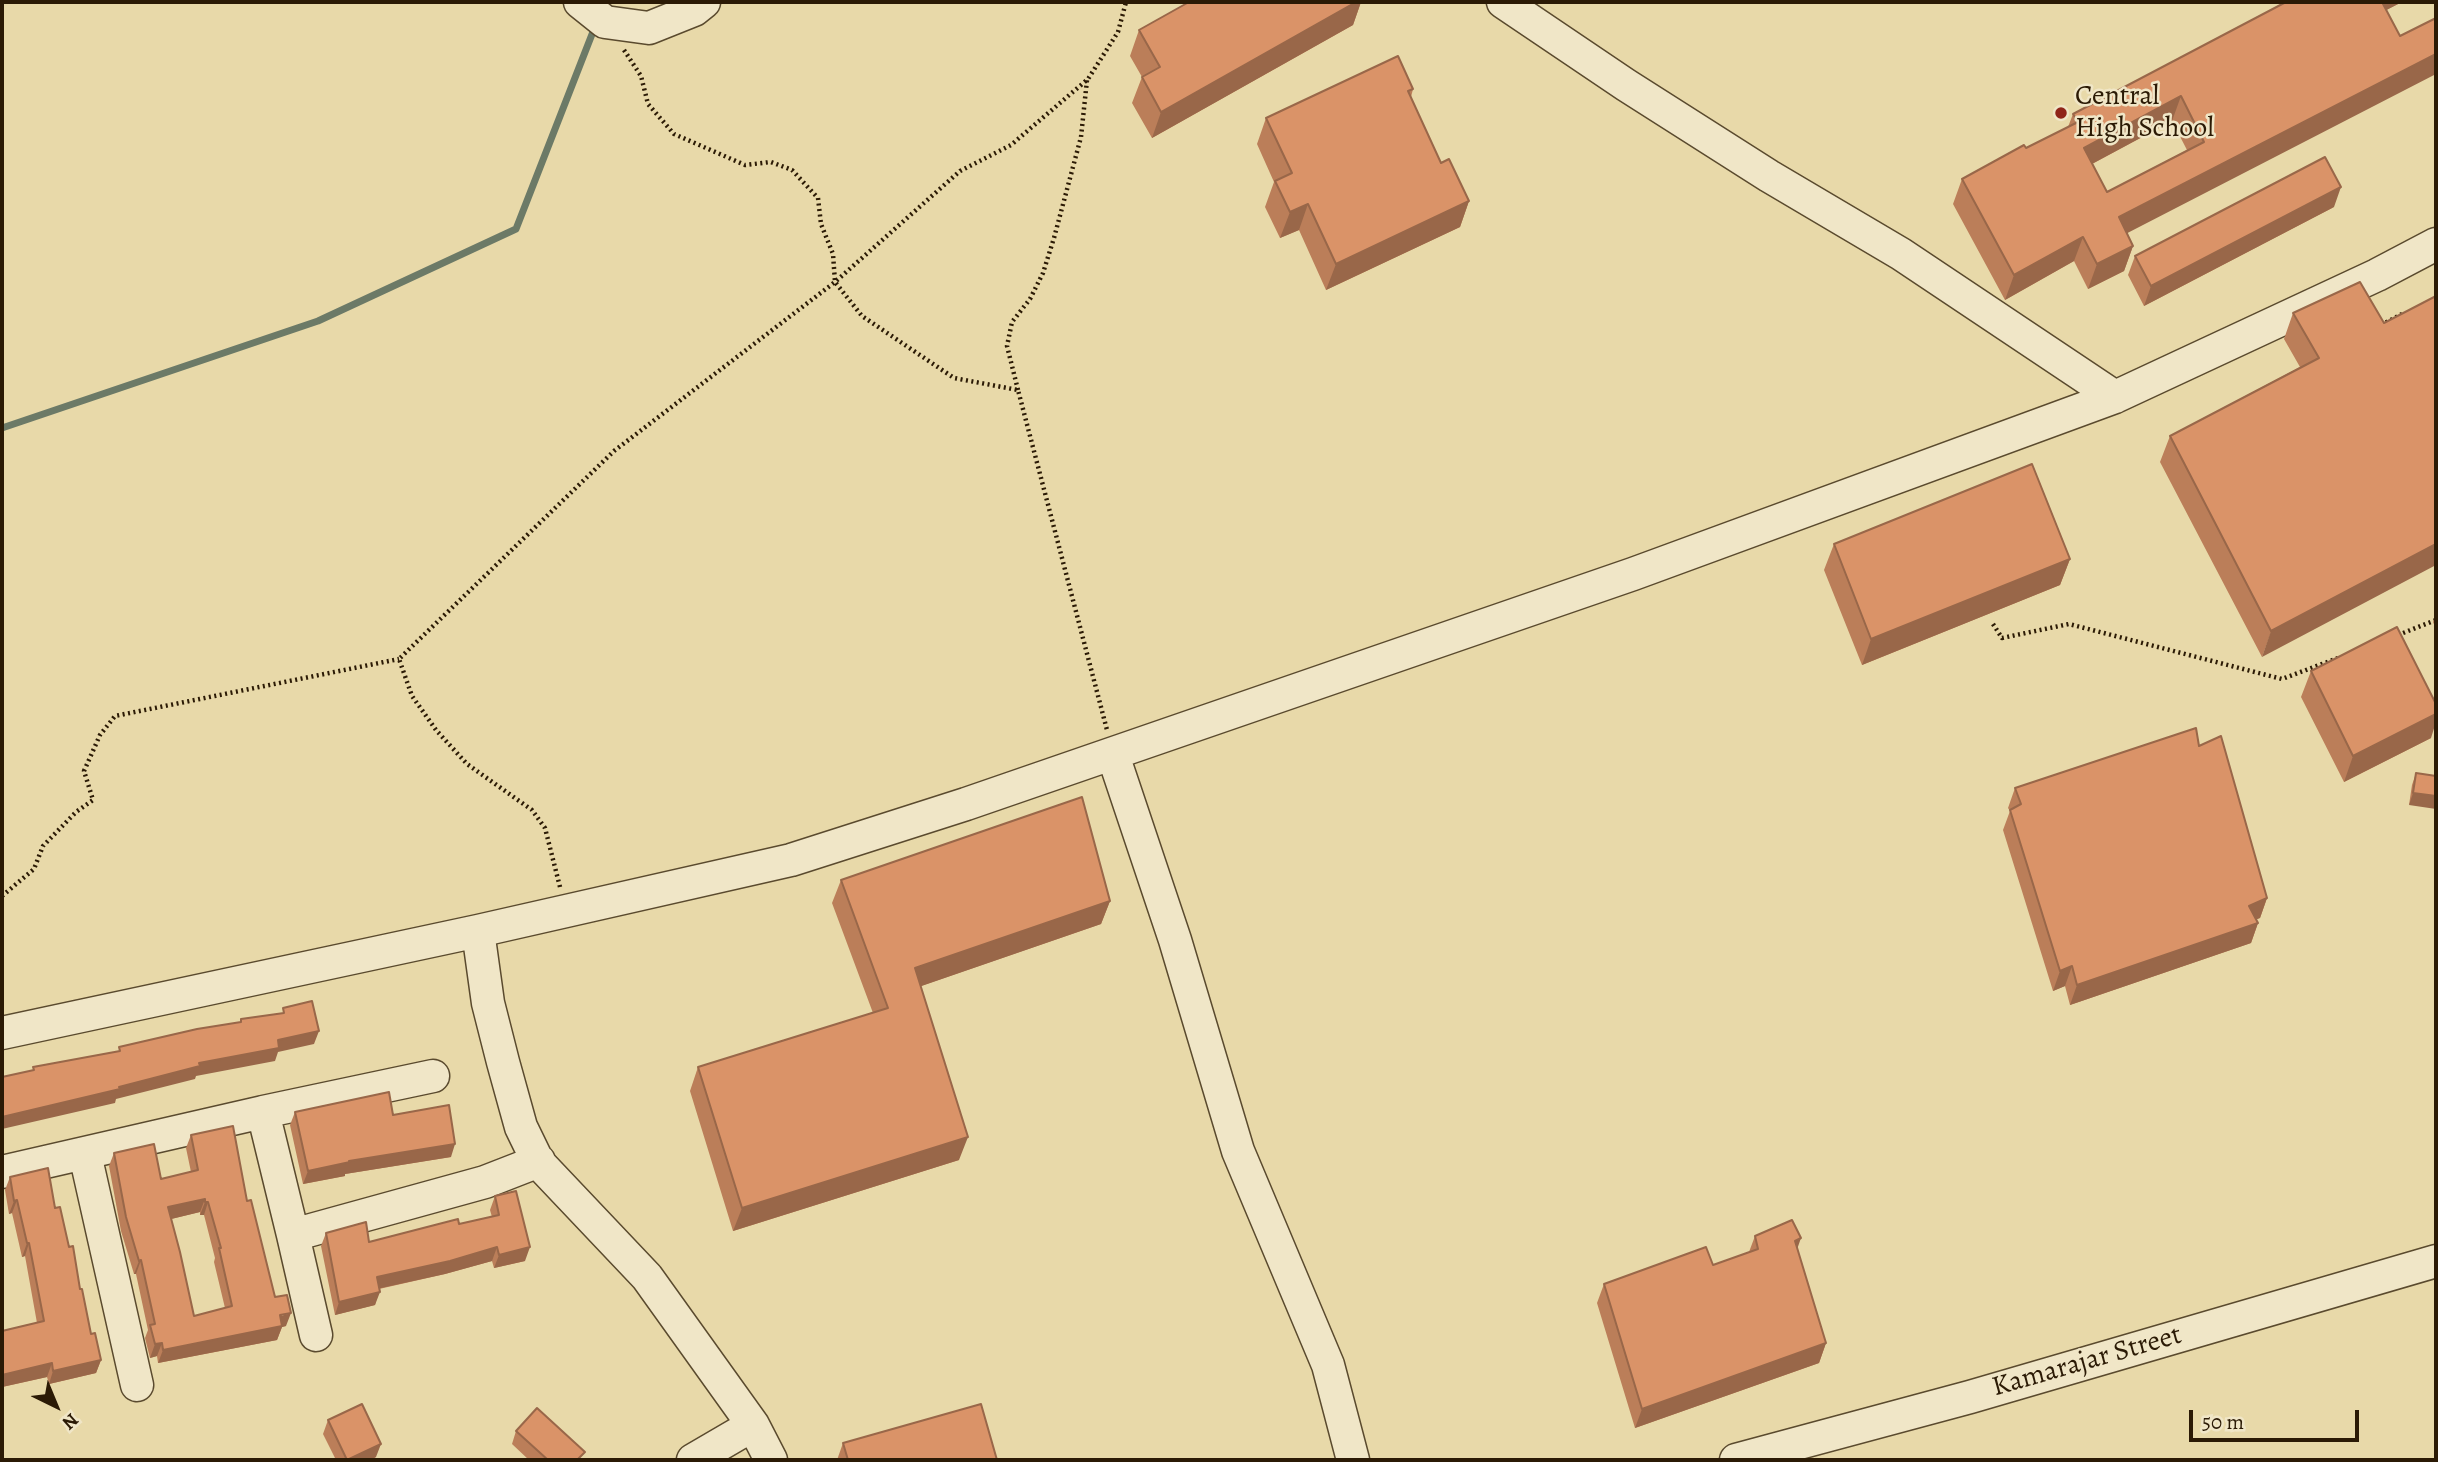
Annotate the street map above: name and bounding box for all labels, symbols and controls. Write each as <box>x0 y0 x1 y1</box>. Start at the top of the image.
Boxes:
place label: Central High School <box>2075 80 2214 146</box>
marker: Central High School <box>2053 105 2069 121</box>
street label: Kamarajar Street <box>1988 1319 2186 1405</box>
north arrow <box>21 1371 91 1441</box>
scale bar <box>2193 1396 2363 1440</box>
text: N <box>56 1407 84 1436</box>
text: 50 m <box>2202 1408 2244 1436</box>

